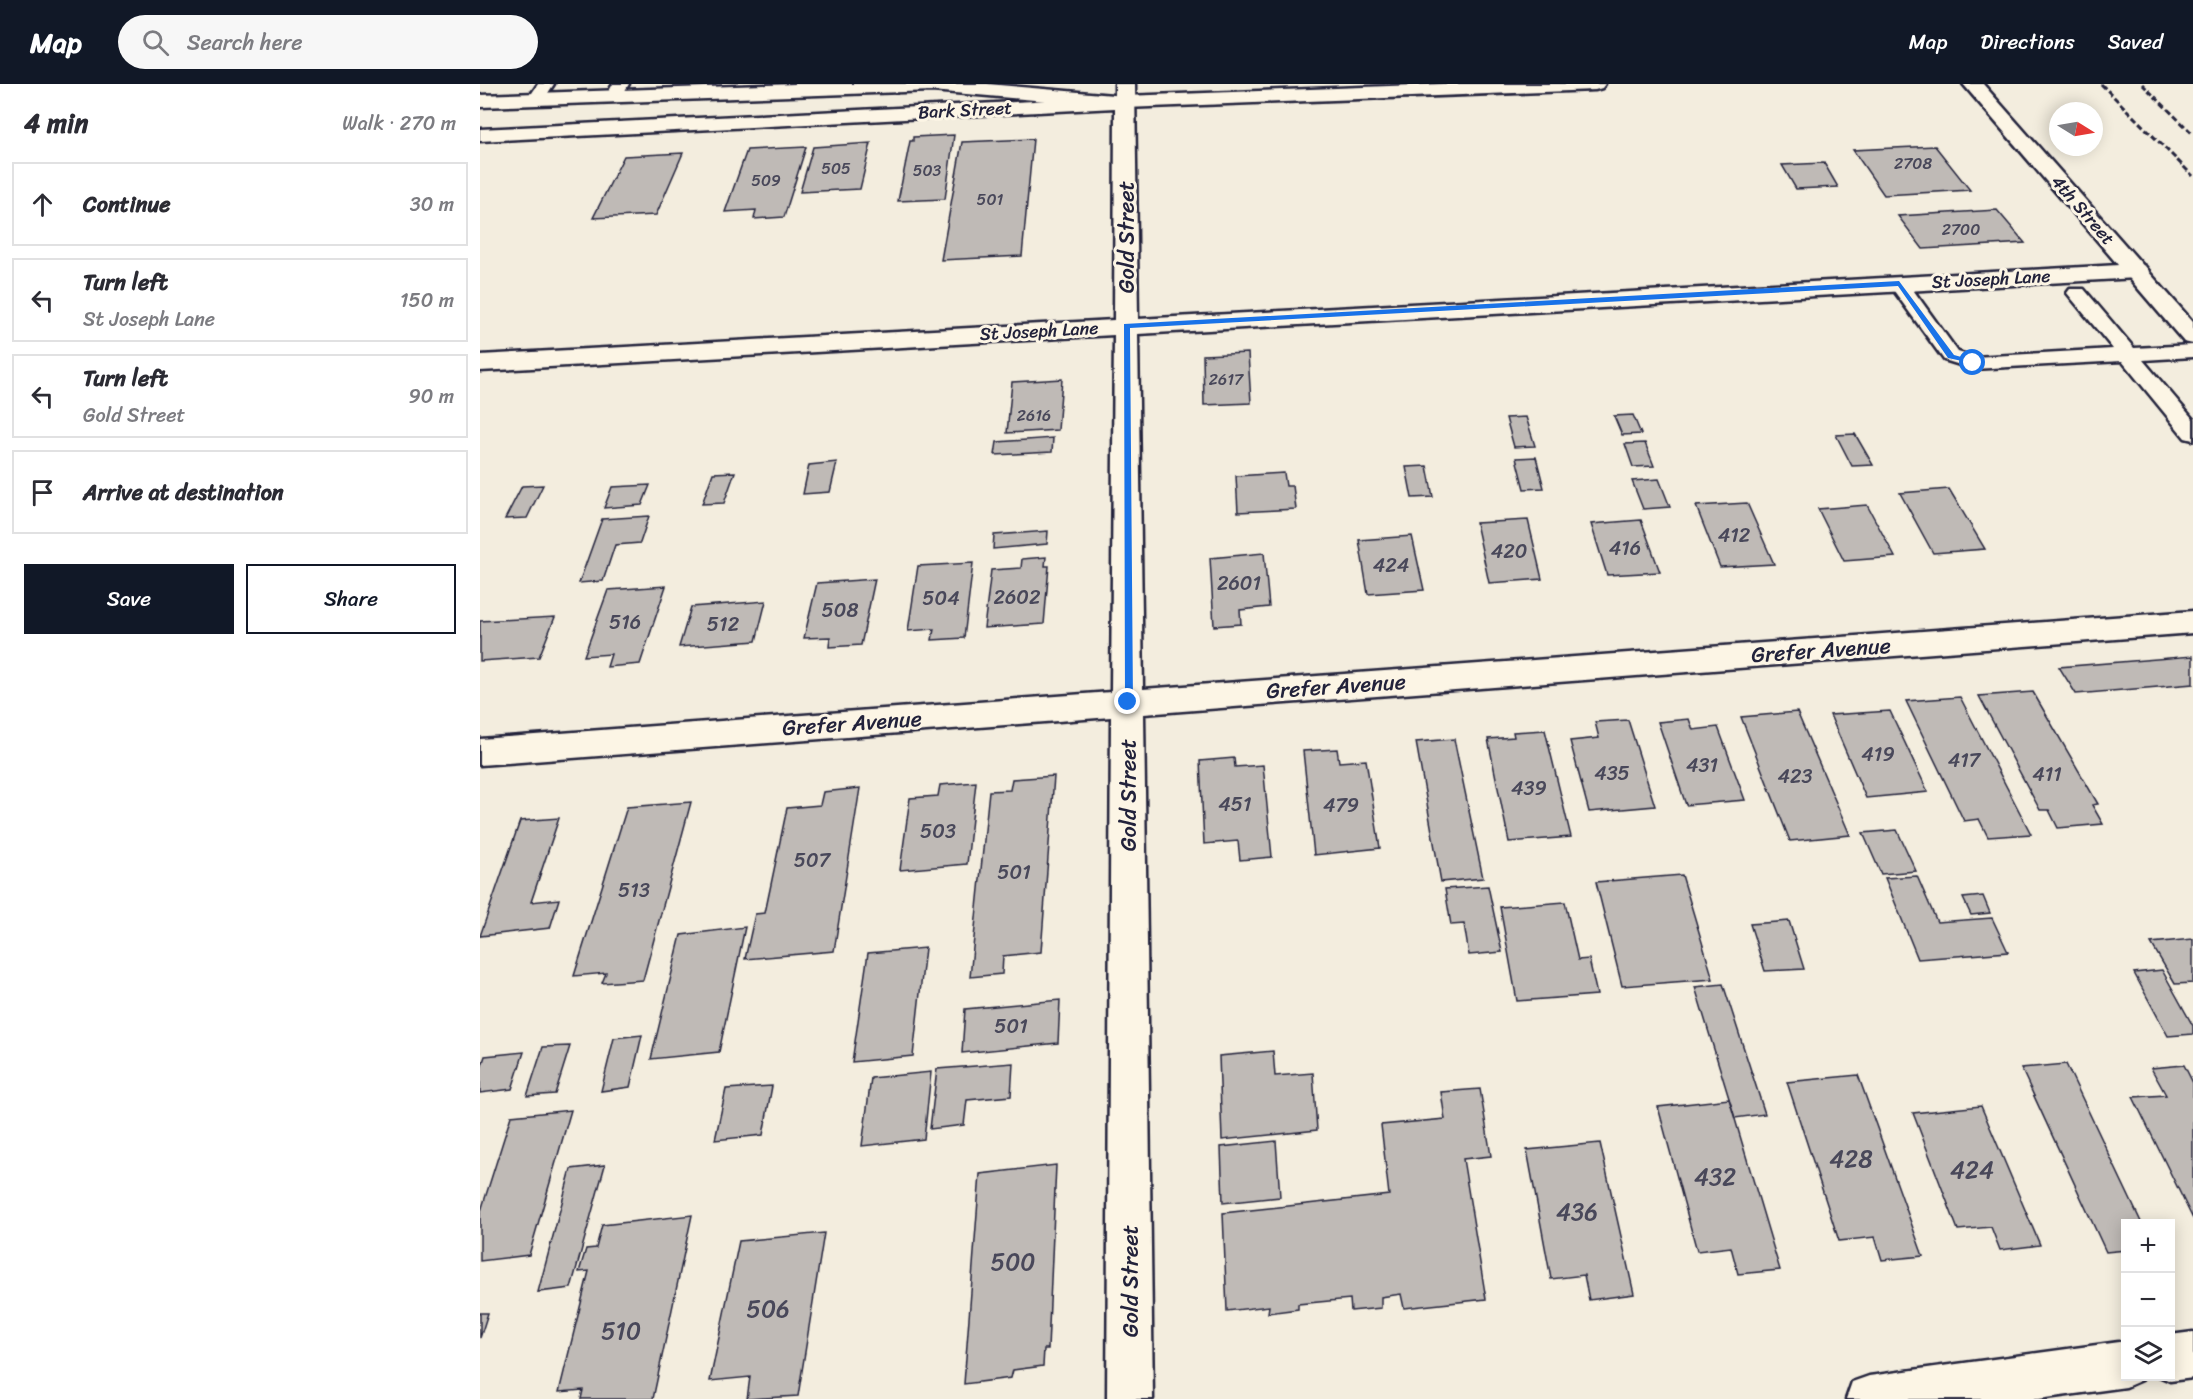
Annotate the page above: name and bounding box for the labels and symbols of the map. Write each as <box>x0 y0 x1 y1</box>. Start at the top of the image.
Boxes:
street label: Bark Street <box>917 92 1013 128</box>
north arrow <box>2049 102 2103 156</box>
house number: 2708 <box>1894 149 1932 178</box>
house number: 505 <box>821 154 851 183</box>
house number: 503 <box>913 156 942 185</box>
house number: 509 <box>751 166 781 195</box>
street label: 4th Street <box>2043 167 2123 253</box>
street label: Gold Street <box>1107 180 1146 293</box>
house number: 501 <box>977 185 1004 214</box>
house number: 2700 <box>1942 215 1980 244</box>
street label: St Joseph Lane <box>1931 260 2051 298</box>
street label: St Joseph Lane <box>979 312 1099 350</box>
route start <box>1959 349 1985 375</box>
house number: 2617 <box>1209 365 1244 394</box>
house number: 2616 <box>1017 401 1051 430</box>
house number: 412 <box>1718 518 1751 553</box>
house number: 416 <box>1609 531 1641 566</box>
house number: 420 <box>1491 534 1527 569</box>
house number: 424 <box>1373 548 1409 583</box>
house number: 2601 <box>1217 566 1261 601</box>
house number: 2602 <box>993 580 1041 615</box>
house number: 504 <box>922 581 960 616</box>
house number: 508 <box>822 593 858 628</box>
house number: 516 <box>609 605 641 640</box>
house number: 512 <box>707 607 740 642</box>
street label: Grefer Avenue <box>1750 626 1892 674</box>
street label: Grefer Avenue <box>1265 662 1407 710</box>
route end <box>1114 688 1140 714</box>
street label: Grefer Avenue <box>781 699 923 747</box>
house number: 419 <box>1861 737 1895 772</box>
street label: Gold Street <box>1109 738 1148 851</box>
house number: 417 <box>1948 743 1982 778</box>
house number: 431 <box>1686 748 1718 783</box>
house number: 435 <box>1594 756 1630 791</box>
house number: 411 <box>2032 757 2062 792</box>
house number: 423 <box>1777 759 1813 794</box>
house number: 439 <box>1511 771 1547 806</box>
house number: 451 <box>1218 787 1252 822</box>
house number: 479 <box>1323 788 1359 823</box>
house number: 503 <box>920 814 956 849</box>
house number: 507 <box>794 843 832 878</box>
house number: 501 <box>997 855 1031 890</box>
house number: 513 <box>618 873 650 908</box>
house number: 501 <box>994 1009 1028 1044</box>
house number: 428 <box>1829 1138 1873 1180</box>
house number: 424 <box>1950 1149 1994 1191</box>
house number: 432 <box>1694 1156 1736 1198</box>
house number: 436 <box>1556 1191 1598 1233</box>
street label: Gold Street <box>1111 1224 1150 1337</box>
house number: 500 <box>991 1241 1036 1283</box>
house number: 506 <box>746 1288 790 1330</box>
house number: 510 <box>601 1310 641 1352</box>

